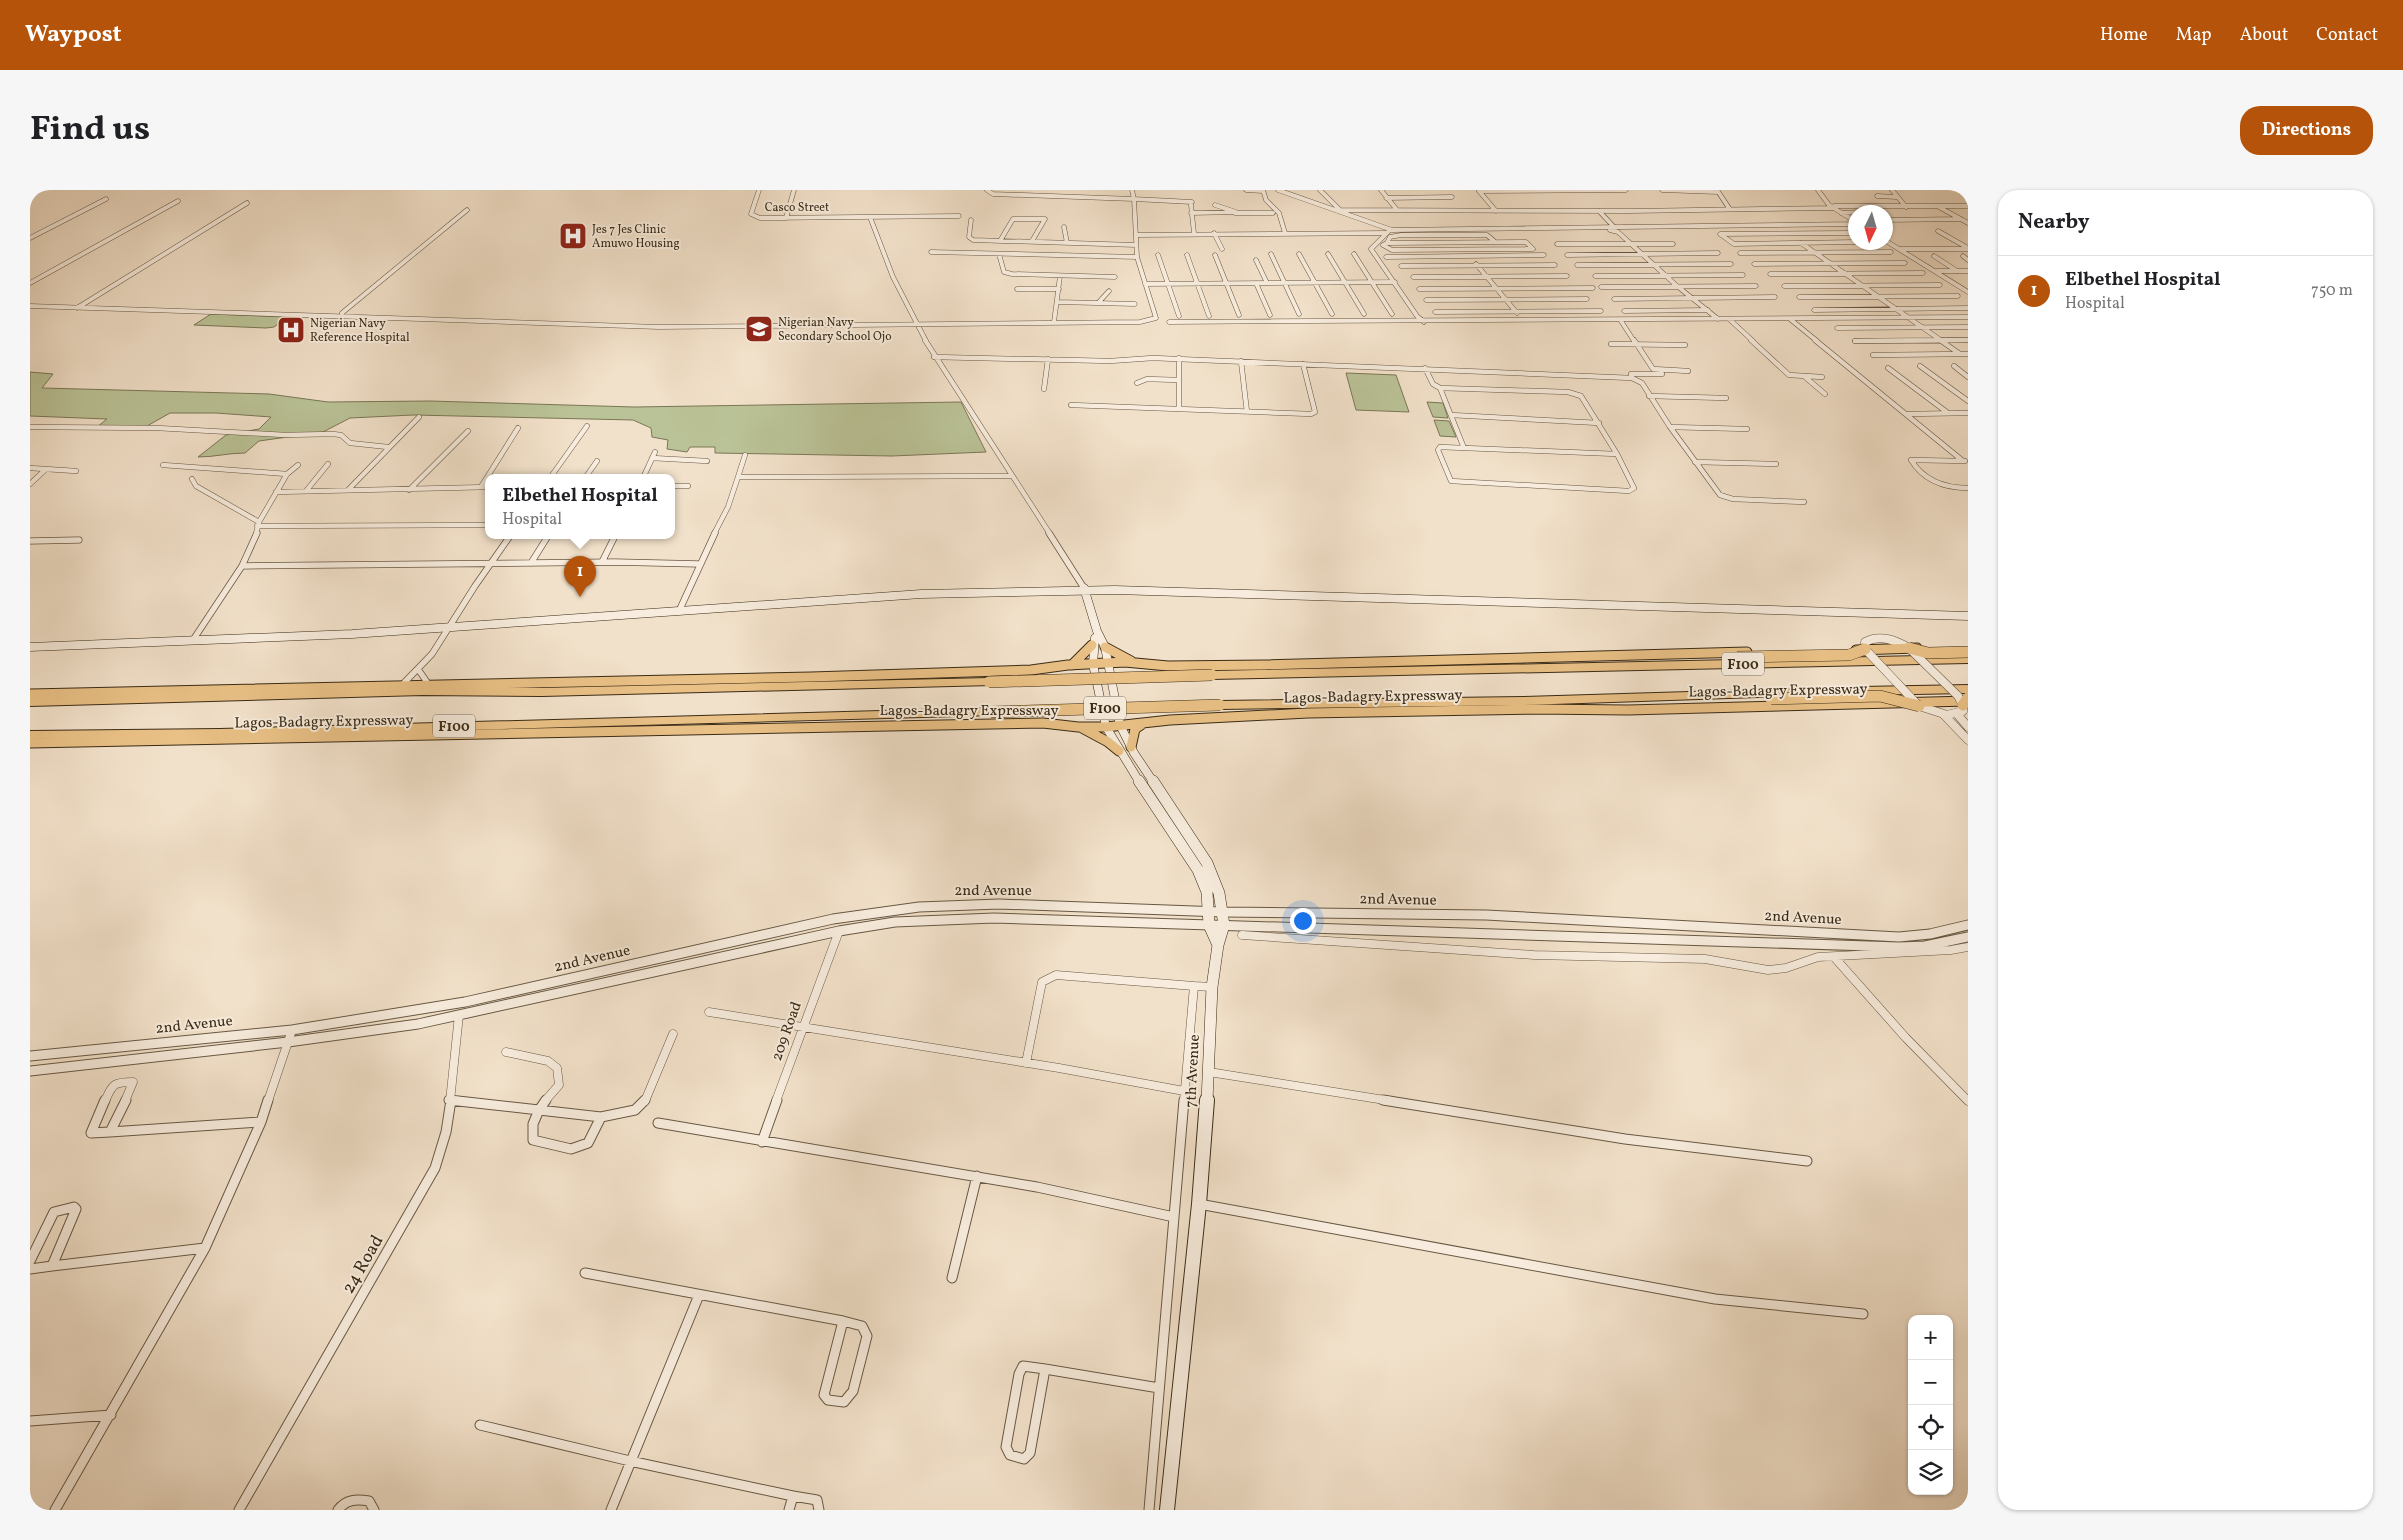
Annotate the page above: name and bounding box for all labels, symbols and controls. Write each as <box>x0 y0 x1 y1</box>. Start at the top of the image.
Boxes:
text: Waypost <box>25 18 122 52</box>
text: Home <box>2100 23 2148 48</box>
text: Map <box>2176 23 2212 48</box>
text: About <box>2240 23 2288 48</box>
text: Contact <box>2316 23 2378 48</box>
text: Find us <box>30 106 150 154</box>
button: Directions <box>2240 106 2373 155</box>
street label: Casco Street <box>765 200 829 216</box>
north arrow <box>1848 205 1893 250</box>
text: Nearby <box>2018 208 2089 237</box>
hospital icon: Jes 7 Jes Clinic Amuwo Housing <box>558 221 588 251</box>
place label: Jes 7 Jes Clinic Amuwo Housing <box>592 222 680 252</box>
text: Elbethel Hospital <box>2065 267 2220 293</box>
text: 1 <box>2031 280 2037 302</box>
text: 750 m <box>2311 280 2353 302</box>
text: Hospital <box>2065 293 2125 315</box>
school or university icon: Nigerian Navy Secondary School Ojo <box>744 314 774 344</box>
hospital icon: Nigerian Navy Reference Hospital <box>276 315 306 345</box>
place label: Nigerian Navy Secondary School Ojo <box>778 315 892 345</box>
place label: Nigerian Navy Reference Hospital <box>310 316 410 346</box>
popup <box>485 474 675 539</box>
text: Elbethel Hospital <box>502 483 658 509</box>
text: Hospital <box>502 509 562 531</box>
pin: 1 <box>564 556 596 597</box>
road number: F100 <box>1722 652 1764 676</box>
street label: Lagos-Badagry Expressway <box>1688 679 1868 704</box>
street label: Lagos-Badagry Expressway <box>1283 685 1463 710</box>
road number: F100 <box>1084 696 1126 720</box>
street label: Lagos-Badagry Expressway <box>879 701 1059 722</box>
street label: Lagos-Badagry Expressway <box>234 710 414 735</box>
road number: F100 <box>433 714 475 738</box>
street label: 2nd Avenue <box>954 881 1032 902</box>
street label: 2nd Avenue <box>1359 889 1437 912</box>
street label: 2nd Avenue <box>1764 906 1842 931</box>
your location <box>1290 908 1316 934</box>
street label: 2nd Avenue <box>552 941 632 978</box>
street label: 209 Road <box>767 999 808 1064</box>
street label: 2nd Avenue <box>154 1011 234 1040</box>
street label: 7th Avenue <box>1181 1034 1206 1108</box>
street label: 24 Road <box>336 1231 390 1299</box>
map controls <box>1908 1315 1953 1495</box>
button: + <box>1908 1315 1953 1360</box>
button: − <box>1908 1360 1953 1405</box>
button: locate <box>1908 1405 1953 1450</box>
button: layers <box>1908 1450 1953 1495</box>

